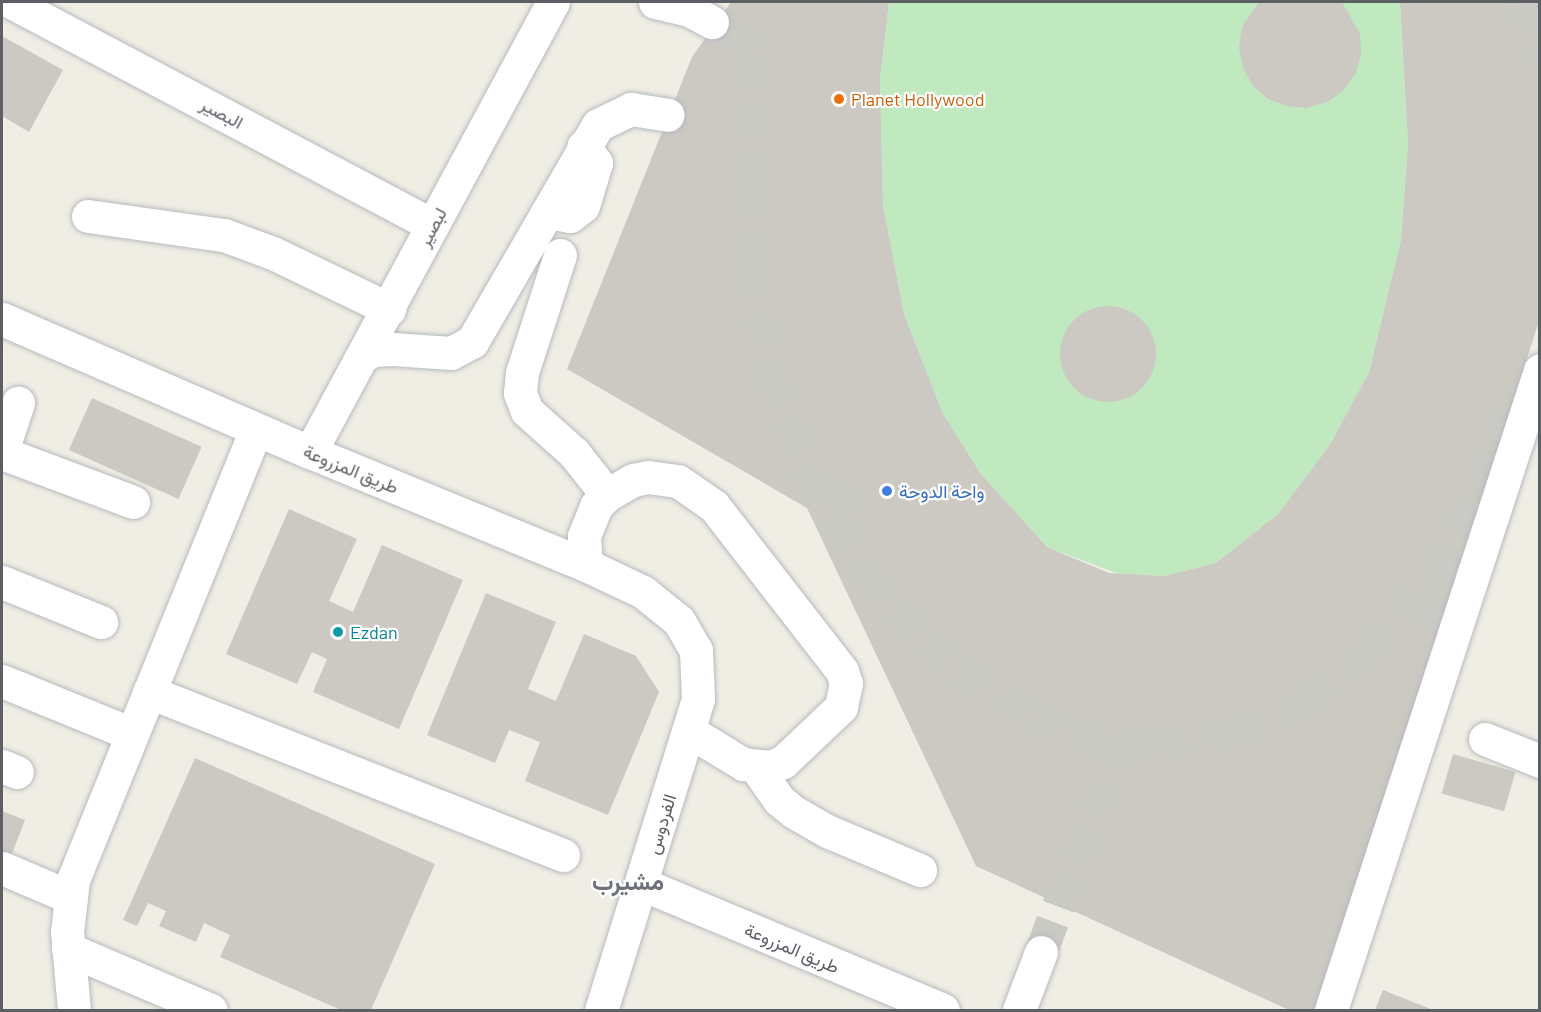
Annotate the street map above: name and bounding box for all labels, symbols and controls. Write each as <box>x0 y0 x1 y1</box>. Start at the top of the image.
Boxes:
place label: Planet Hollywood <box>851 88 984 110</box>
marker: Planet Hollywood <box>832 92 846 106</box>
street label: البصير <box>197 93 247 133</box>
street label: لبصير <box>413 204 451 250</box>
street label: طريق المزروعة <box>300 440 402 498</box>
place label: واحة الدوحة <box>899 480 984 502</box>
marker: واحة الدوحة <box>880 484 894 498</box>
place label: Ezdan <box>350 621 398 643</box>
marker: Ezdan <box>331 625 345 639</box>
street label: الفردوس <box>642 791 680 857</box>
district label: مشيرب <box>592 867 664 895</box>
street label: طريق المزروعة <box>741 918 843 978</box>

